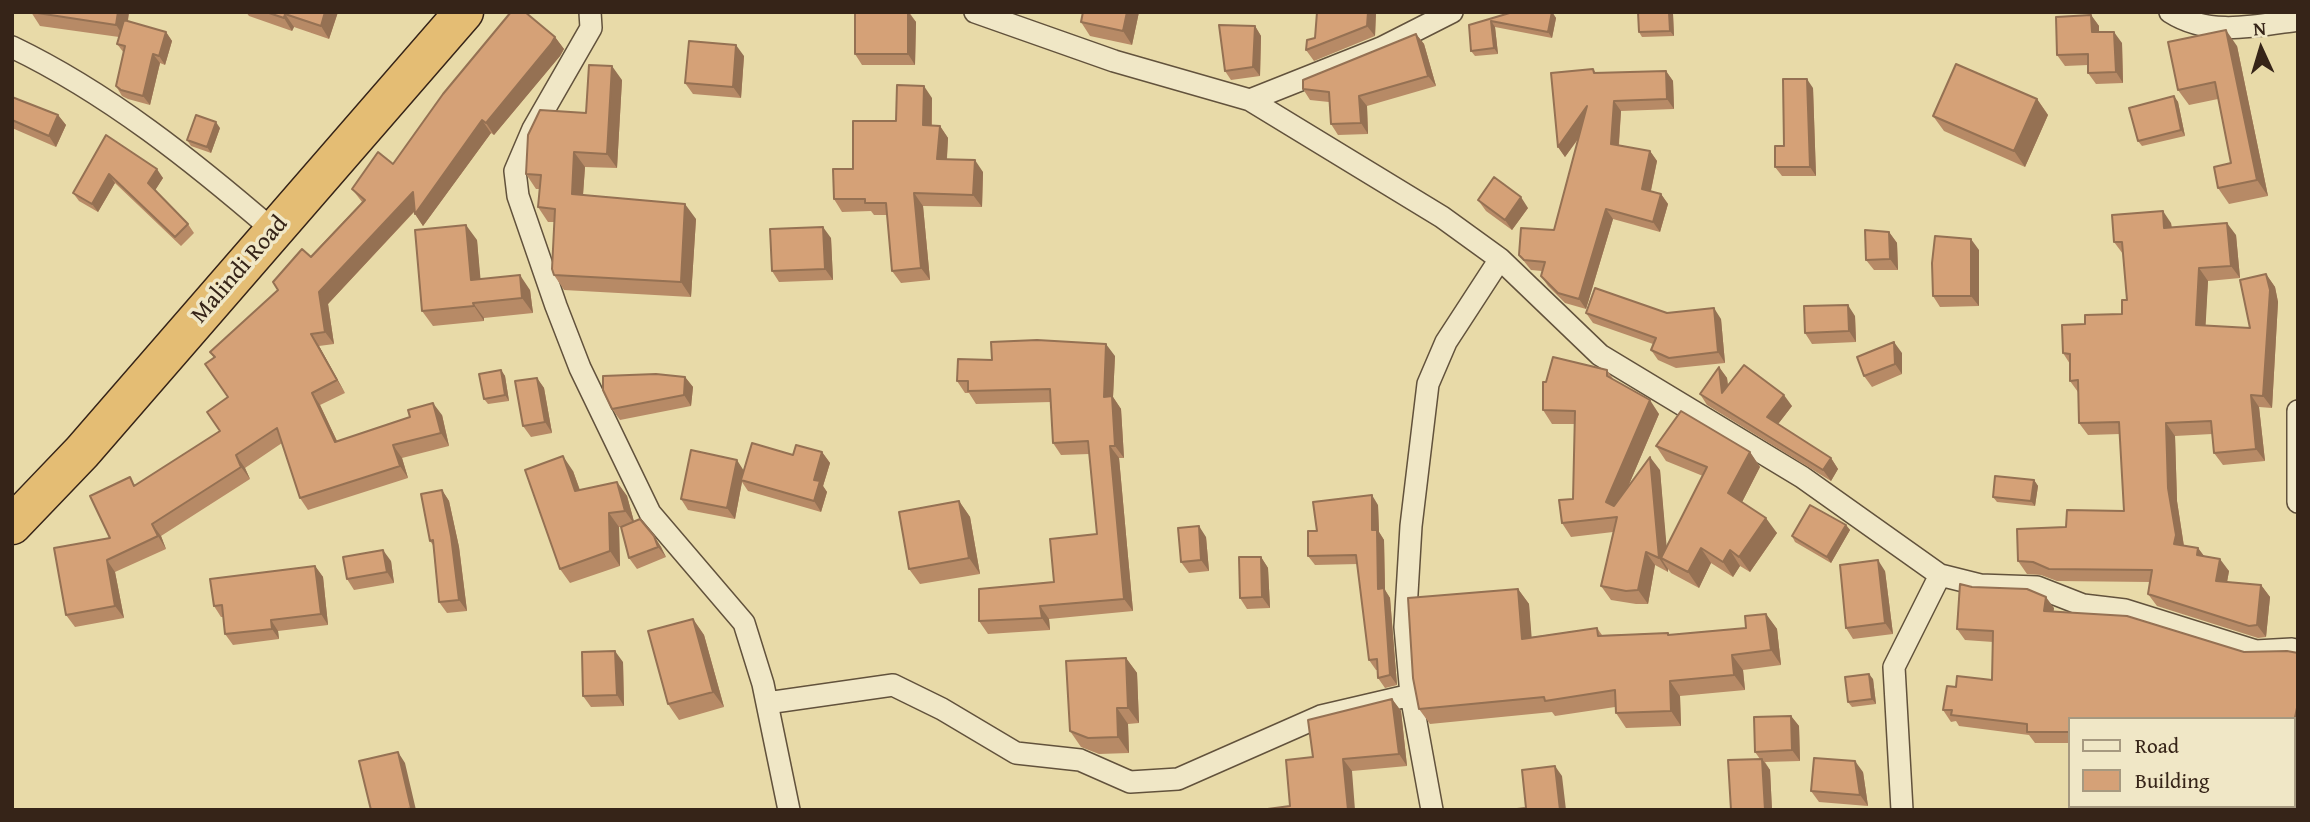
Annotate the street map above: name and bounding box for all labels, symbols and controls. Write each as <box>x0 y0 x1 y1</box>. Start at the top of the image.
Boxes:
north arrow <box>2226 14 2296 84</box>
text: N <box>2252 14 2267 42</box>
street label: Malindi Road <box>185 210 295 330</box>
legend <box>2068 717 2296 808</box>
text: Road <box>2135 730 2179 761</box>
text: Building <box>2135 765 2209 796</box>

